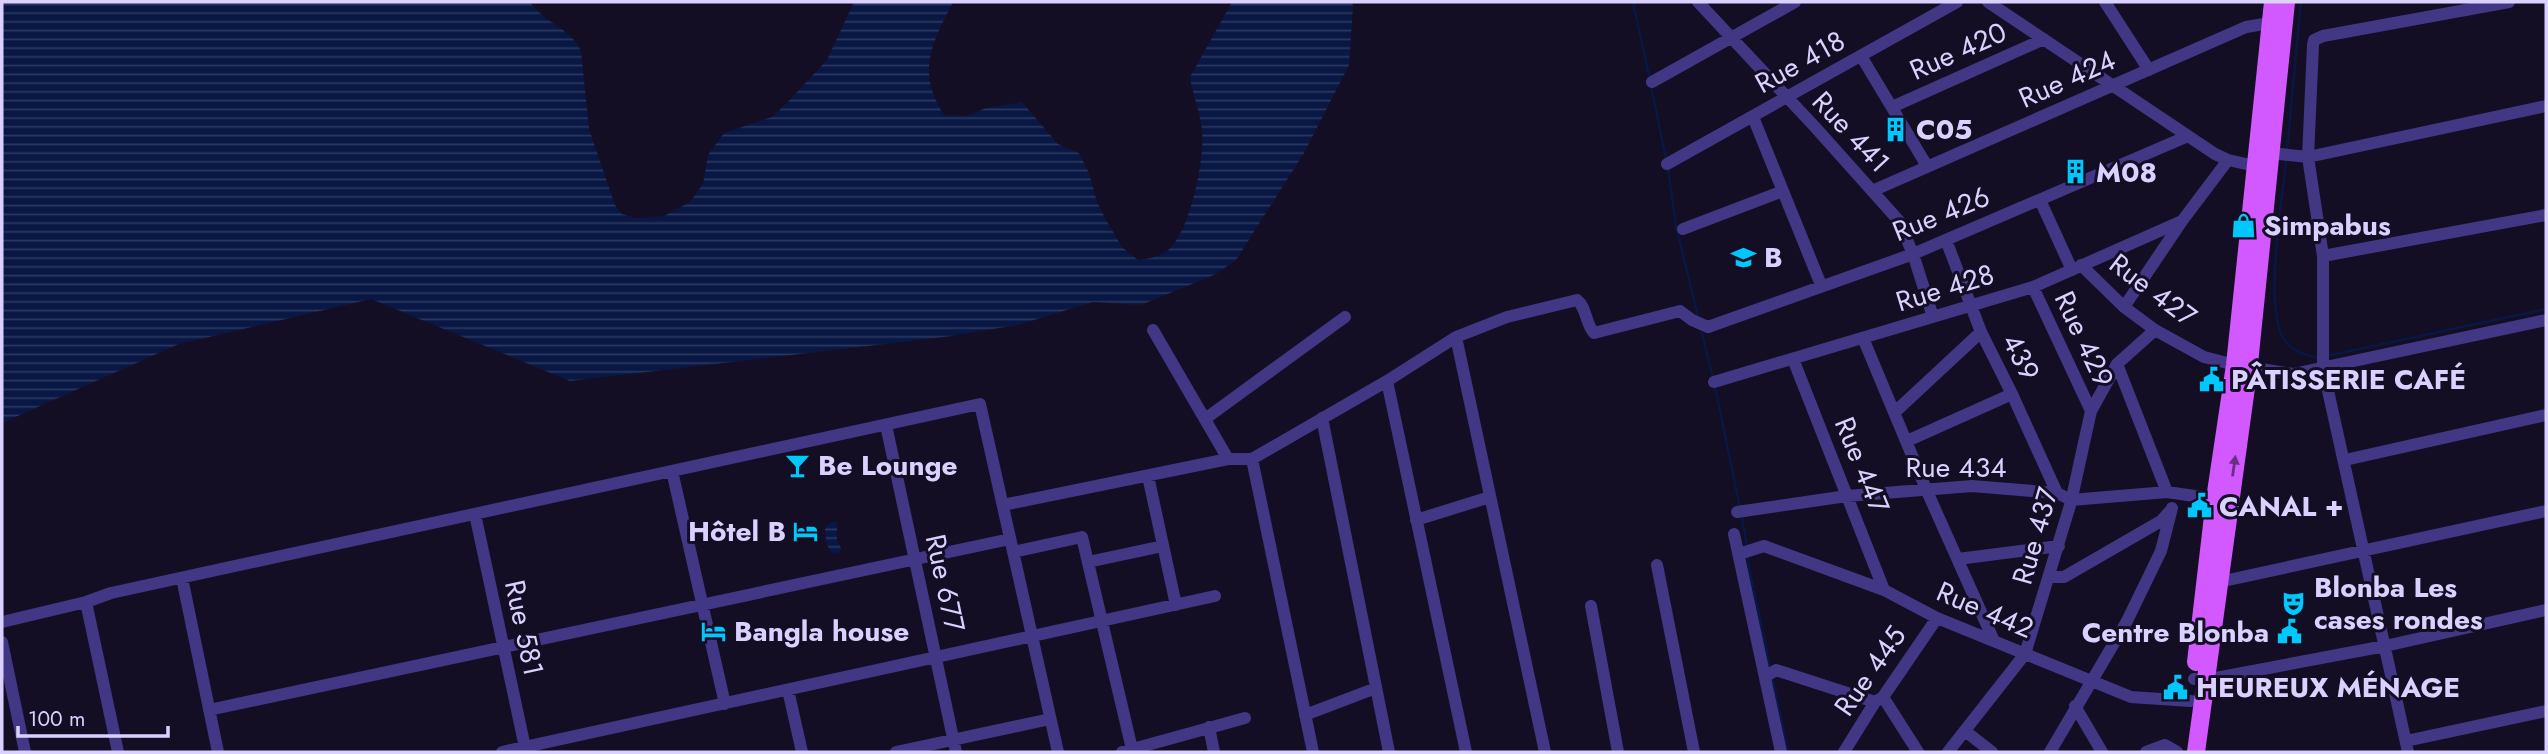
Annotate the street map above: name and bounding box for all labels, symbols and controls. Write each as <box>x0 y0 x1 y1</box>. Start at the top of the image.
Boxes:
street label: Rue 420 <box>1903 11 2013 91</box>
street label: Rue 418 <box>1747 20 1853 104</box>
street label: Rue 424 <box>2012 40 2122 118</box>
street label: Rue 441 <box>1802 82 1900 182</box>
place label: C05 <box>1916 109 1972 150</box>
building icon: C05 <box>1882 115 1910 143</box>
place label: M08 <box>2096 152 2157 193</box>
building icon: M08 <box>2062 158 2090 186</box>
street label: Rue 426 <box>1886 176 1996 252</box>
place label: Simpabus <box>2264 205 2391 246</box>
shop icon: Simpabus <box>2230 211 2258 239</box>
place label: B <box>1764 237 1783 278</box>
school or university icon: B <box>1730 243 1758 271</box>
street label: Rue 427 <box>2101 243 2206 337</box>
street label: Rue 428 <box>1891 254 1999 322</box>
street label: Rue 429 <box>2044 284 2124 394</box>
street label: 439 <box>1992 326 2050 388</box>
place label: PÂTISSERIE CAFÉ <box>2231 359 2466 400</box>
public building icon: PÂTISSERIE CAFÉ <box>2197 365 2225 393</box>
street label: Rue 447 <box>1824 411 1900 520</box>
place label: Be Lounge <box>818 445 958 486</box>
street label: Rue 434 <box>1905 447 2007 488</box>
bar icon: Be Lounge <box>784 451 812 479</box>
one-way arrow <box>2229 455 2240 477</box>
street label: Rue 437 <box>2002 482 2068 589</box>
place label: CANAL + <box>2219 486 2344 527</box>
public building icon: CANAL + <box>2185 492 2213 520</box>
place label: Hôtel B <box>688 511 786 552</box>
hotel icon: Hôtel B <box>792 517 820 545</box>
street label: Rue 677 <box>915 530 975 636</box>
place label: Blonba Les cases rondes <box>2314 567 2483 640</box>
street label: Rue 442 <box>1930 571 2040 649</box>
street label: Rue 581 <box>494 576 554 680</box>
theatre icon: Blonba Les cases rondes <box>2280 589 2308 617</box>
place label: Bangla house <box>734 611 909 652</box>
place label: Centre Blonba <box>2082 612 2269 653</box>
hotel icon: Bangla house <box>700 617 728 645</box>
street label: Rue 445 <box>1824 618 1916 724</box>
public building icon: Centre Blonba <box>2275 618 2303 646</box>
place label: HEUREUX MÉNAGE <box>2196 667 2460 708</box>
public building icon: HEUREUX MÉNAGE <box>2162 673 2190 701</box>
scale bar <box>18 694 168 738</box>
text: 100 m <box>28 704 85 734</box>

